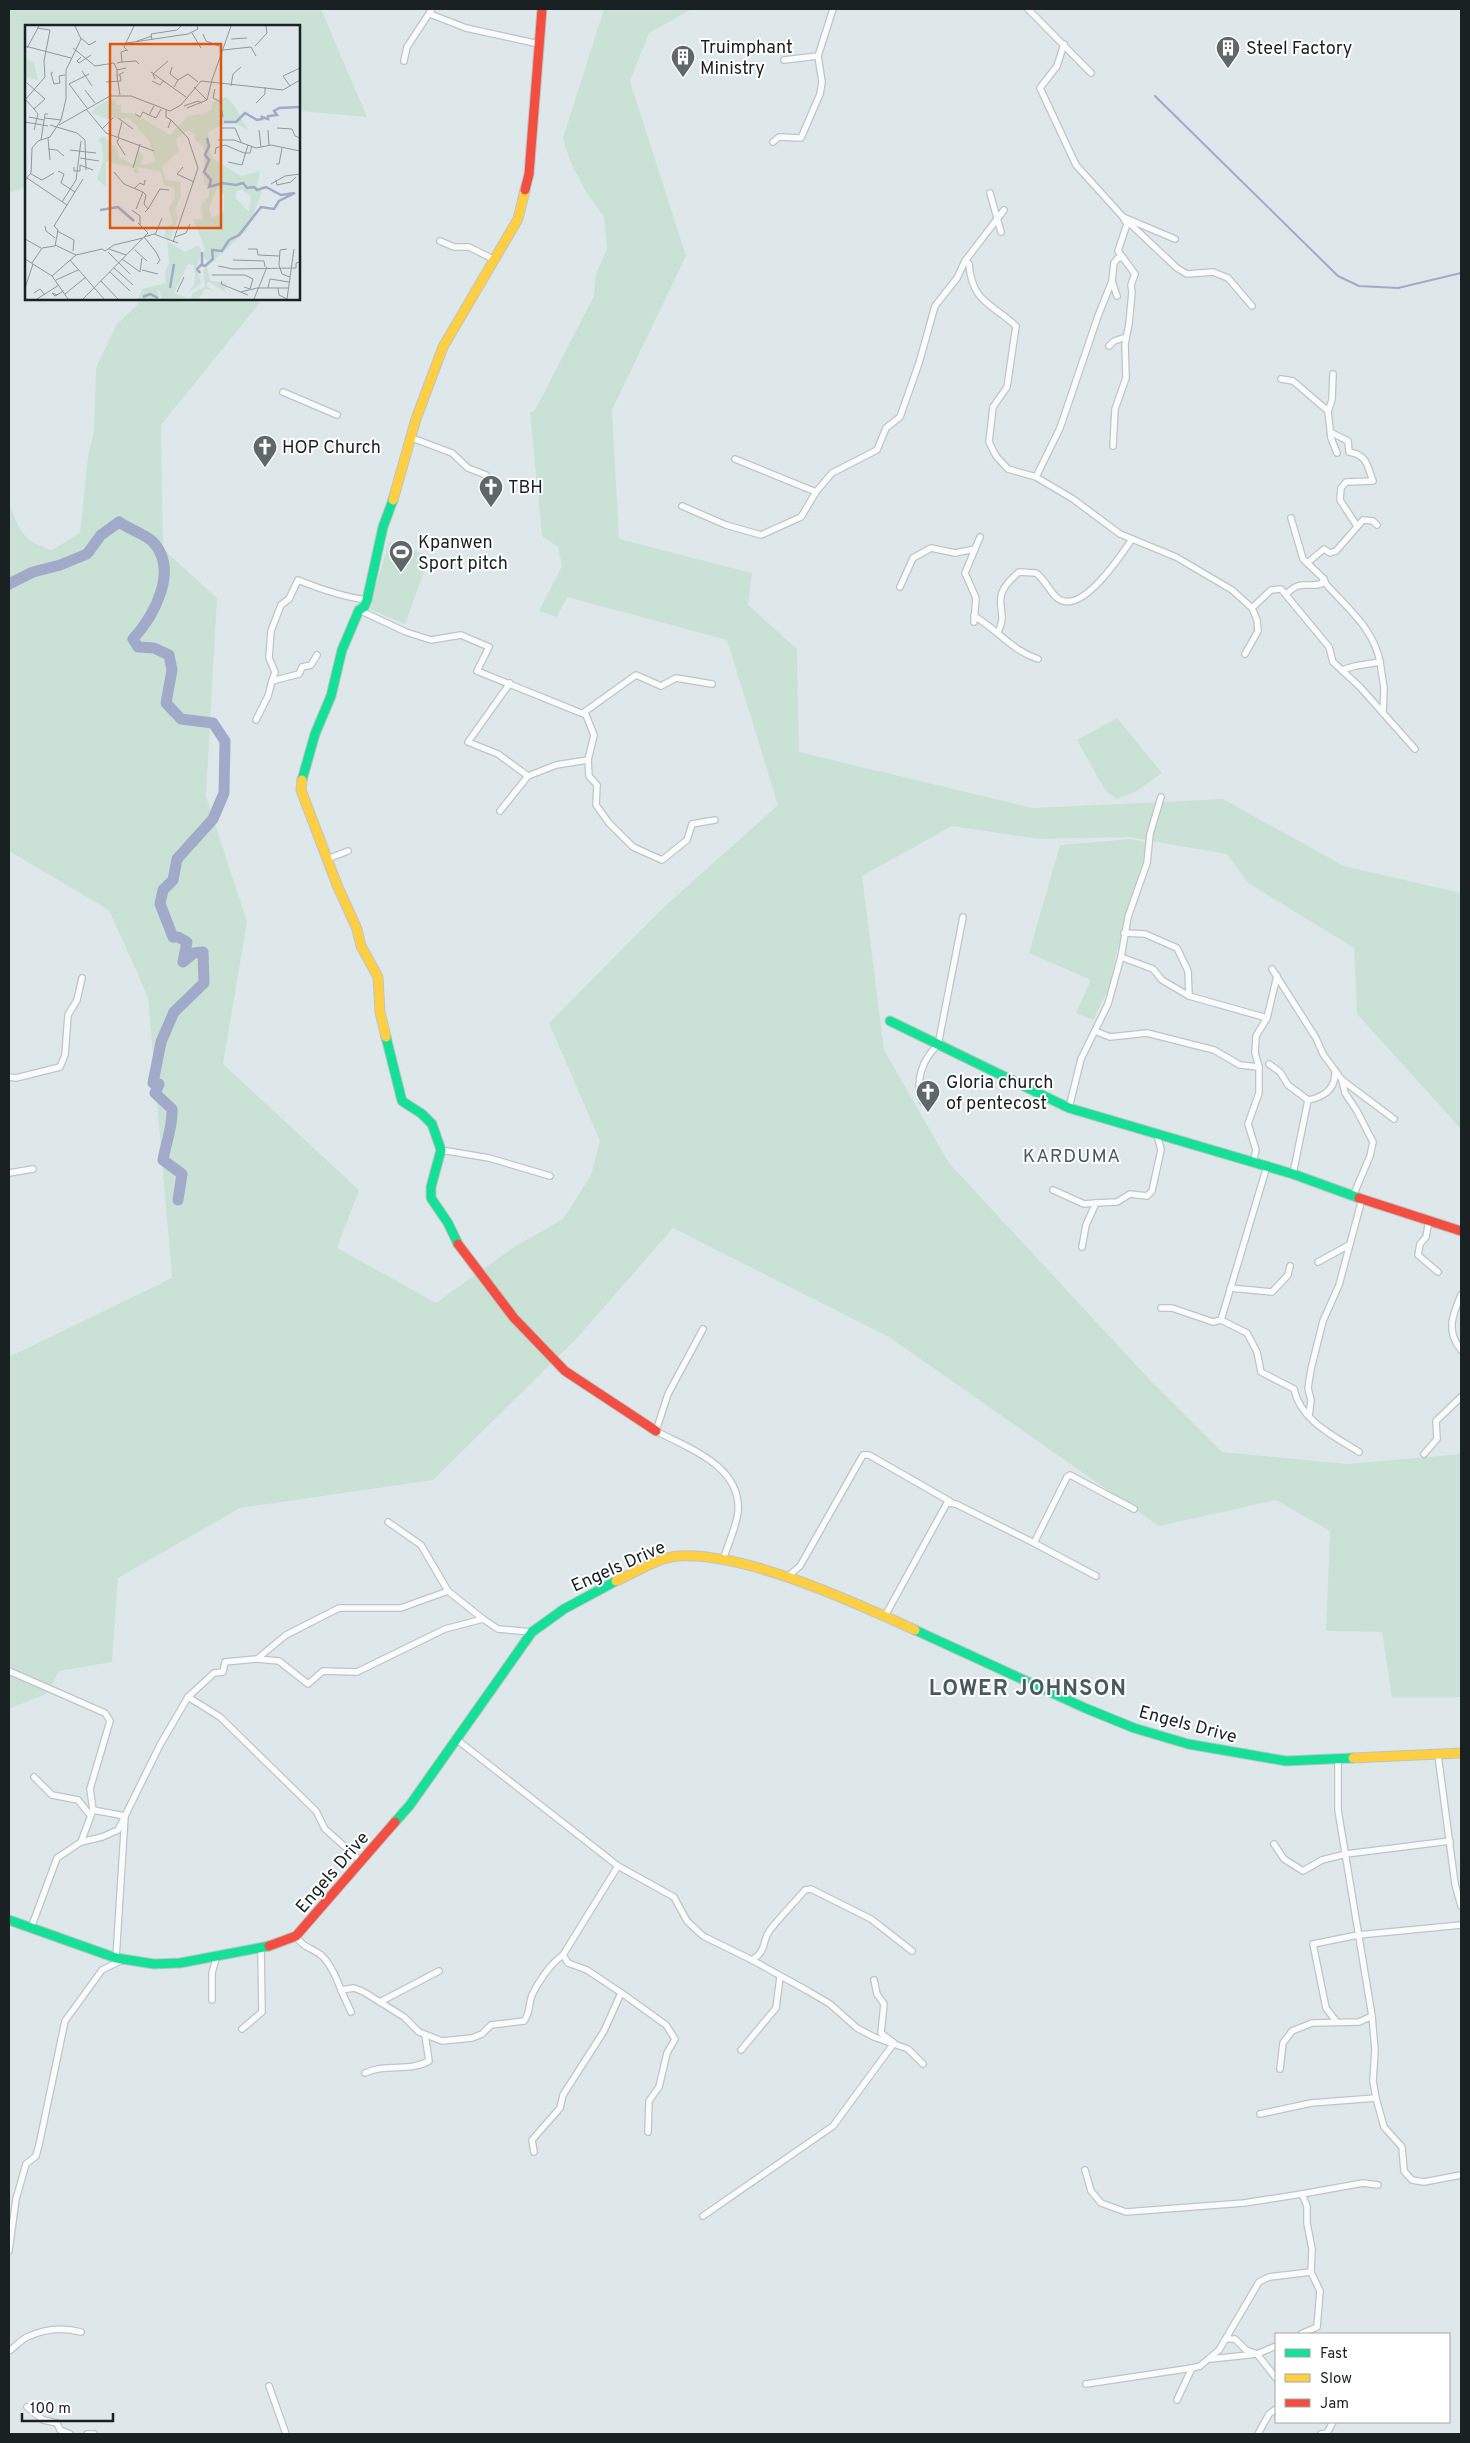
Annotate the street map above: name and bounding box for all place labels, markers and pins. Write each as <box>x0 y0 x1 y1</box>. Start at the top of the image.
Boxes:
building icon: Steel Factory <box>1215 35 1241 69</box>
place label: Truimphant Ministry <box>700 37 793 81</box>
place label: Steel Factory <box>1246 38 1352 61</box>
building icon: Truimphant Ministry <box>670 44 696 78</box>
church icon: HOP Church <box>252 434 278 468</box>
place label: HOP Church <box>282 437 381 460</box>
church icon: TBH <box>478 474 504 508</box>
place label: TBH <box>508 477 543 500</box>
place label: Kpanwen Sport pitch <box>418 532 508 576</box>
sports icon: Kpanwen Sport pitch <box>388 539 414 573</box>
place label: Gloria church of pentecost <box>946 1072 1053 1116</box>
church icon: Gloria church of pentecost <box>915 1079 941 1113</box>

